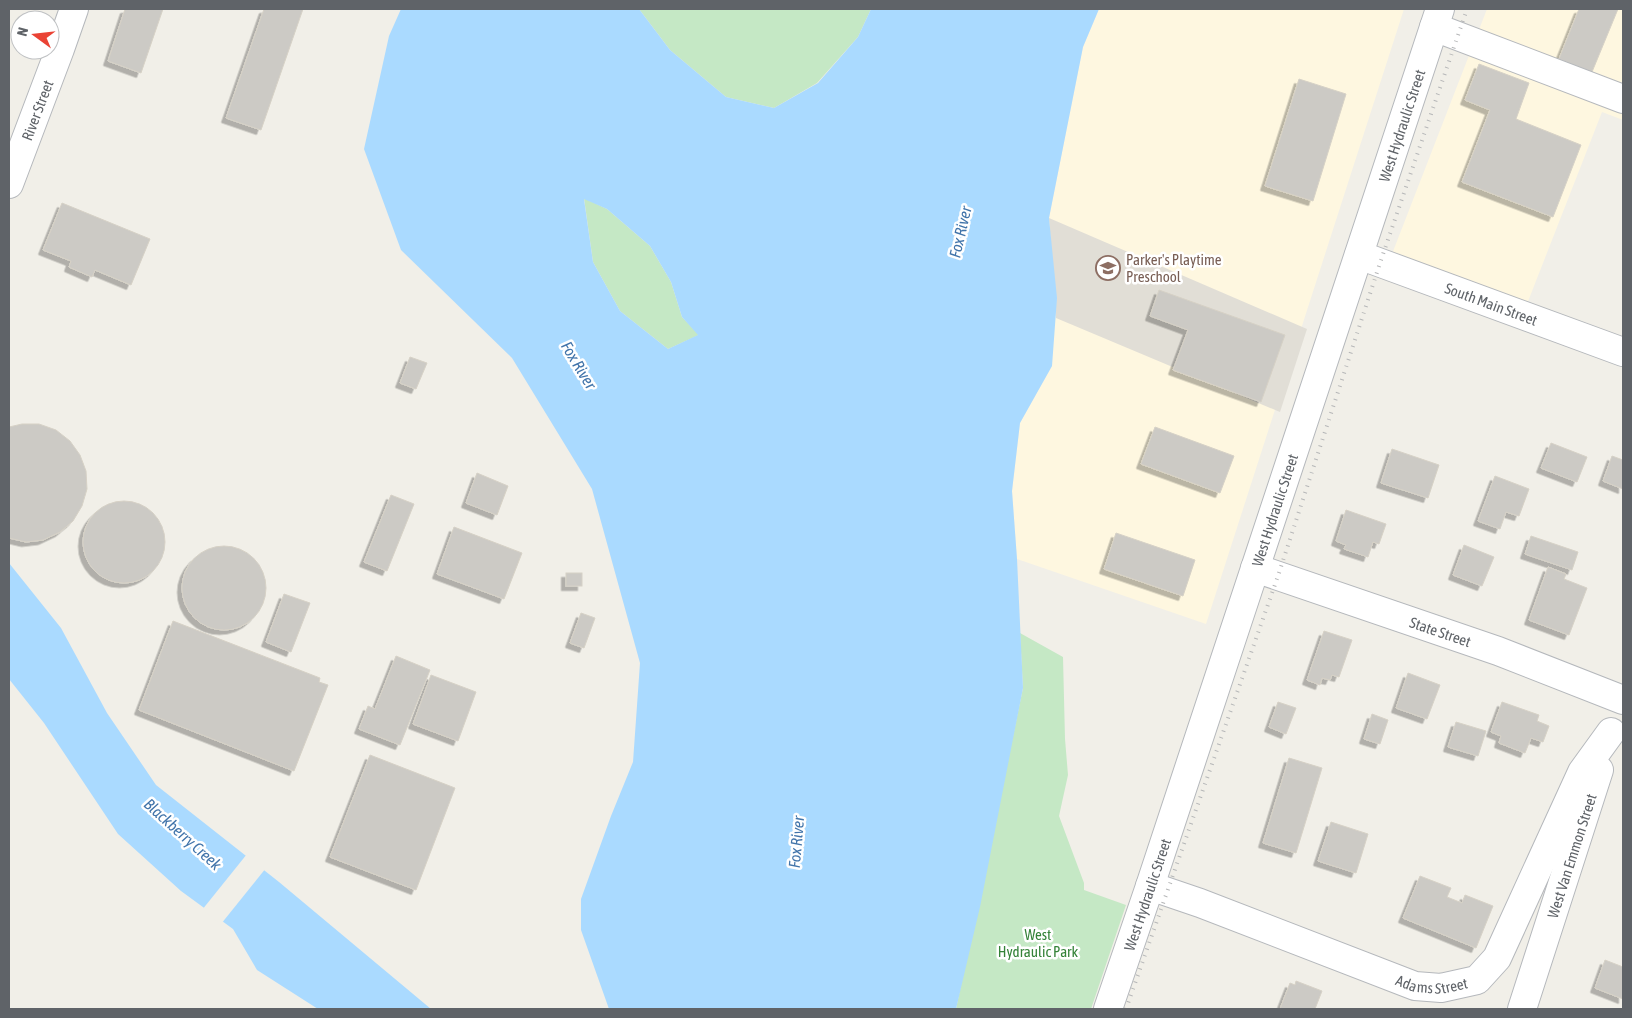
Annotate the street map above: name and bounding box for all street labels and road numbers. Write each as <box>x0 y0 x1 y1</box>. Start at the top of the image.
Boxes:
street label: West Hydraulic Street <box>1375 67 1428 184</box>
street label: River Street <box>18 77 56 143</box>
street label: South Main Street <box>1443 279 1540 328</box>
street label: West Hydraulic Street <box>1248 452 1301 568</box>
street label: State Street <box>1408 613 1473 650</box>
street label: West Van Emmon Street <box>1543 791 1599 920</box>
street label: West Hydraulic Street <box>1120 836 1174 953</box>
street label: Adams Street <box>1394 971 1469 996</box>

